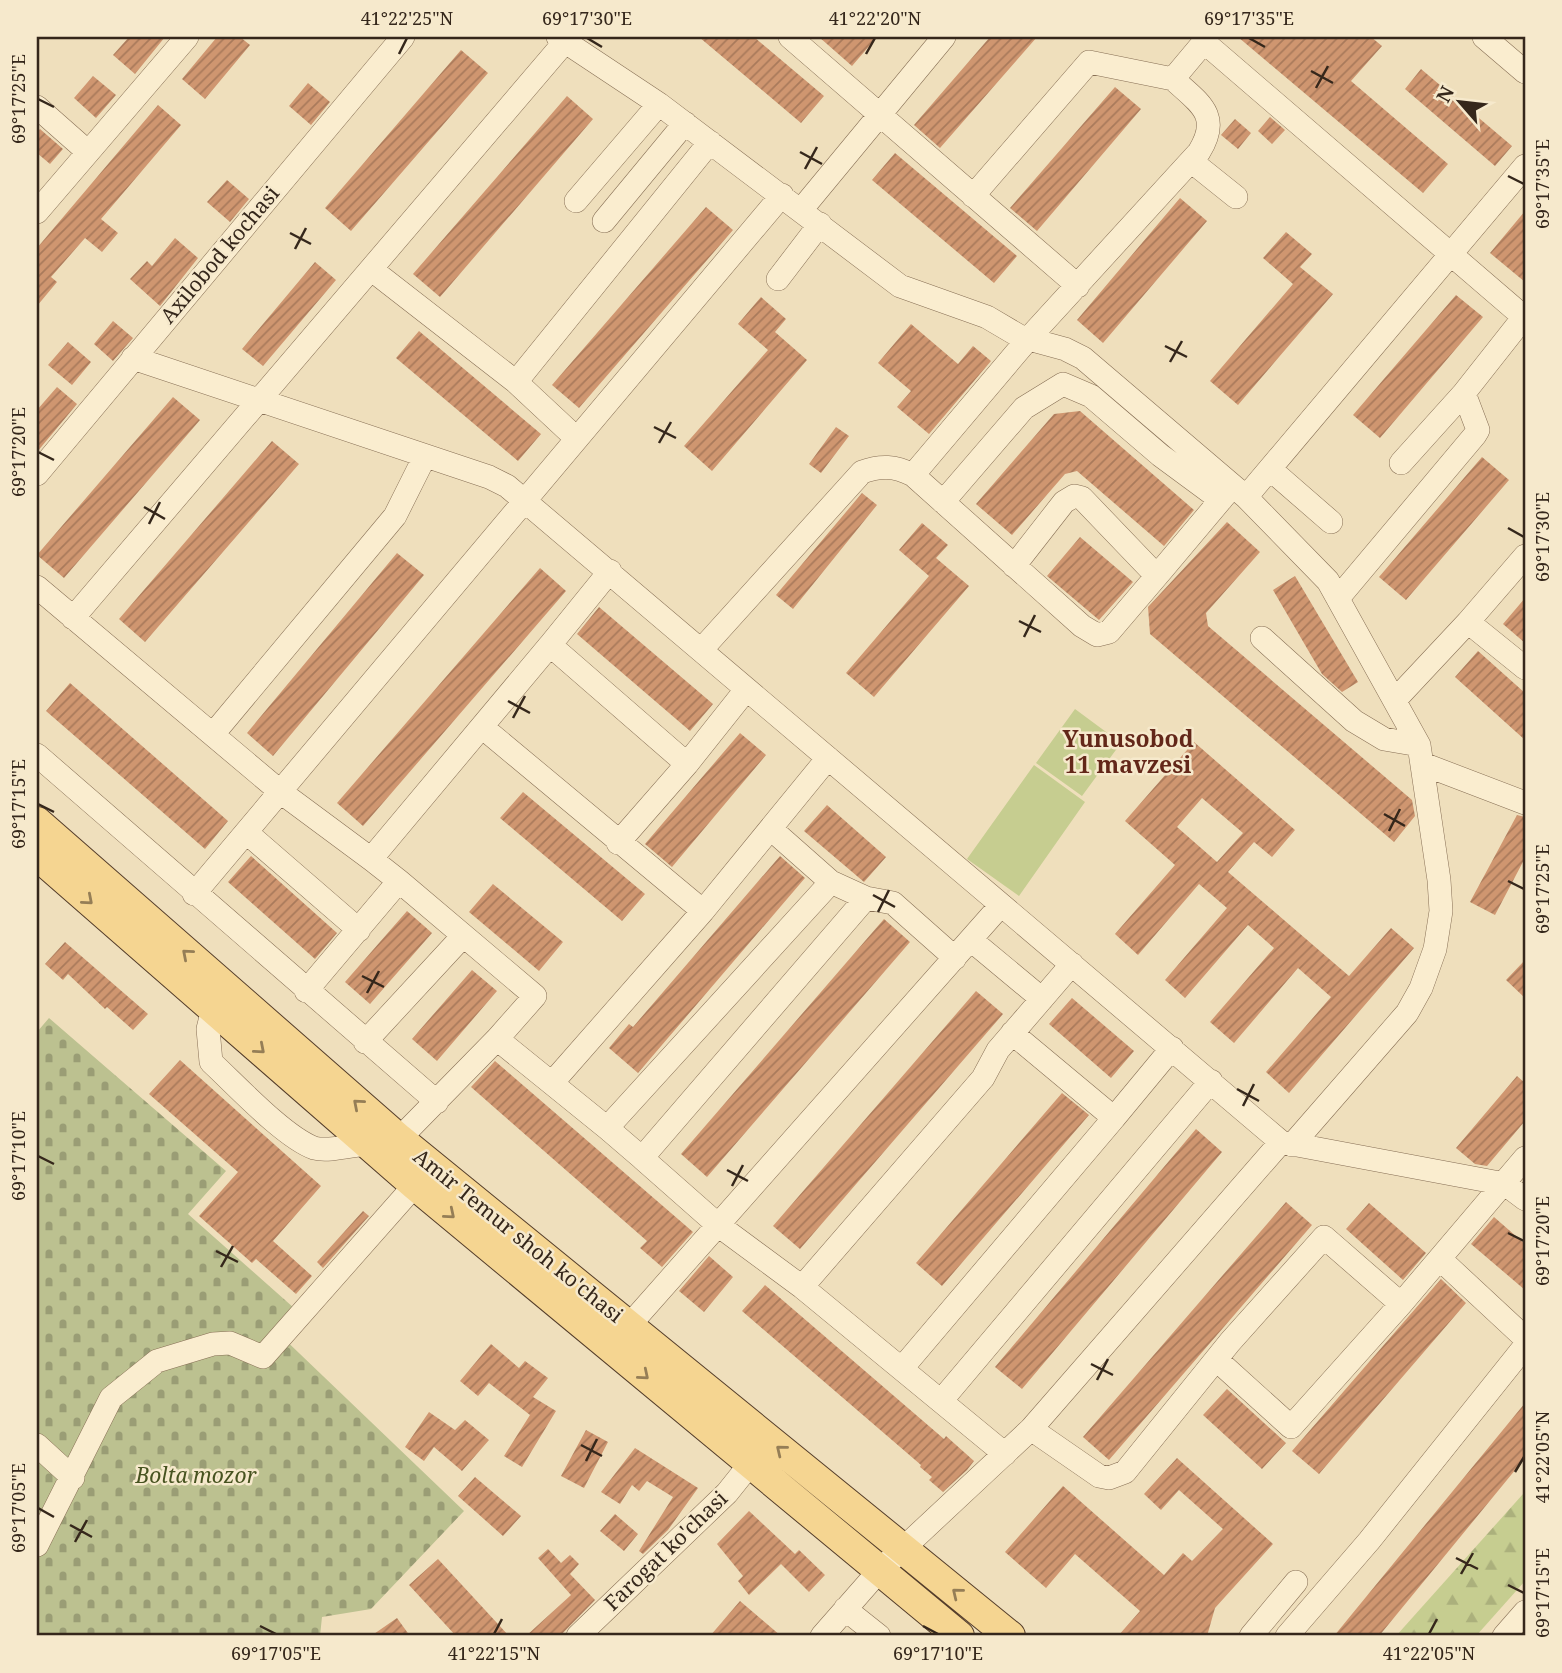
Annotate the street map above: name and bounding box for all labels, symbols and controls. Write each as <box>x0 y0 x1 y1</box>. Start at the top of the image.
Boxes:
text: 41°22'25"N <box>361 6 454 30</box>
text: 69°17'30"E <box>542 6 632 30</box>
text: 41°22'20"N <box>829 6 922 30</box>
text: 69°17'35"E <box>1204 6 1294 30</box>
text: 69°17'25"E <box>6 54 30 144</box>
north arrow <box>1426 66 1496 136</box>
text: N <box>1430 81 1460 107</box>
text: 69°17'35"E <box>1530 139 1554 229</box>
street label: Axilobod kochasi <box>153 180 285 329</box>
text: 69°17'20"E <box>6 407 30 497</box>
text: 69°17'30"E <box>1530 492 1554 582</box>
district label: Yunusobod 11 mavzesi <box>1062 722 1194 780</box>
text: 69°17'15"E <box>6 759 30 849</box>
text: 69°17'25"E <box>1530 844 1554 934</box>
one-way arrow <box>80 892 93 904</box>
one-way arrow <box>183 950 196 962</box>
one-way arrow <box>251 1041 264 1053</box>
one-way arrow <box>354 1099 367 1112</box>
text: 69°17'10"E <box>6 1111 30 1201</box>
street label: Amir Temur shoh ko'chasi <box>408 1142 629 1329</box>
text: 69°17'20"E <box>1530 1196 1554 1286</box>
one-way arrow <box>442 1206 455 1218</box>
one-way arrow <box>636 1367 649 1379</box>
text: 41°22'05"N <box>1530 1410 1554 1503</box>
one-way arrow <box>776 1445 788 1458</box>
park label: Bolta mozor <box>134 1461 257 1489</box>
text: 69°17'05"E <box>6 1463 30 1553</box>
street label: Farogat ko'chasi <box>598 1484 733 1616</box>
text: 69°17'15"E <box>1530 1548 1554 1638</box>
one-way arrow <box>953 1589 966 1601</box>
text: 69°17'05"E <box>231 1641 321 1665</box>
text: 41°22'15"N <box>448 1641 541 1665</box>
text: 69°17'10"E <box>893 1641 983 1665</box>
text: 41°22'05"N <box>1383 1641 1476 1665</box>

